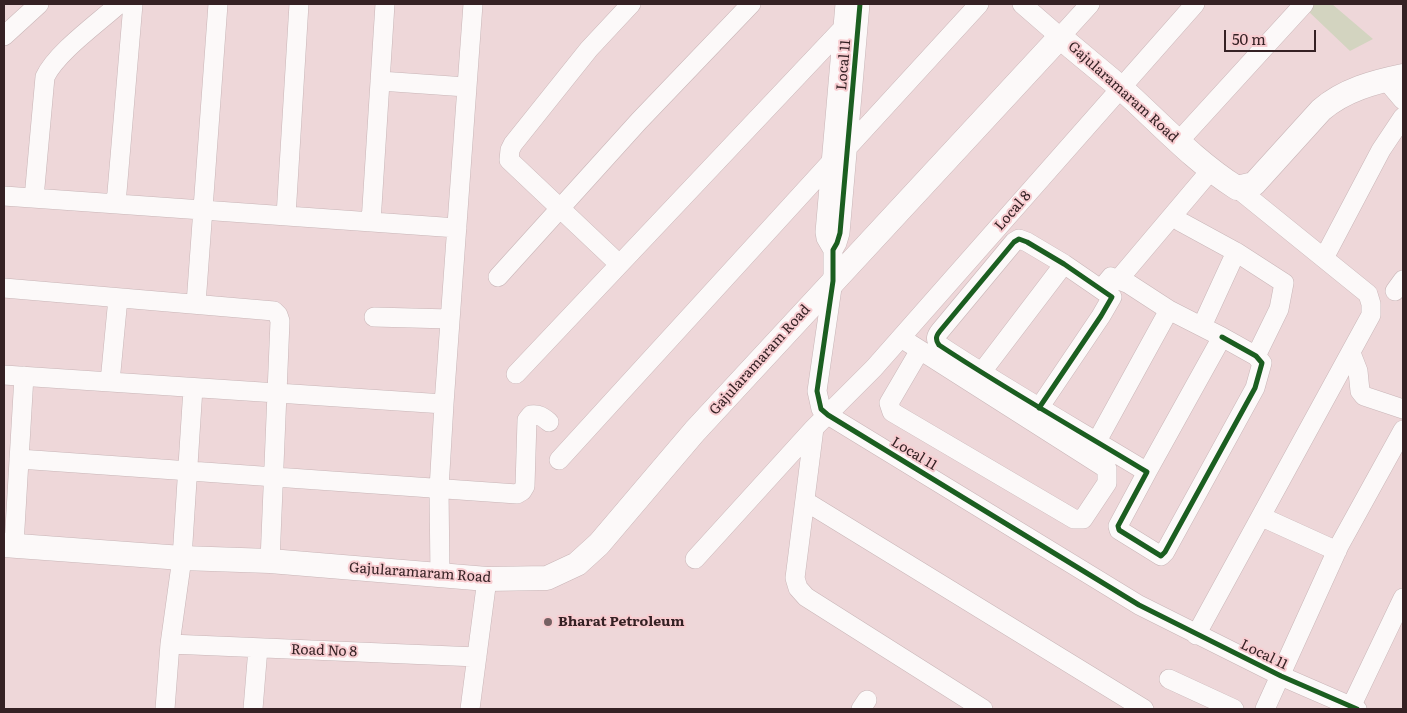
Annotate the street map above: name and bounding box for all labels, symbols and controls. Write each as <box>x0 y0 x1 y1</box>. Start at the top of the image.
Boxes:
scale bar <box>1227 20 1320 52</box>
text: 50 m <box>1232 27 1266 50</box>
street label: Gajularamaram Road <box>1064 38 1182 146</box>
street label: Local 11 <box>833 39 855 91</box>
street label: Local 8 <box>991 188 1035 234</box>
street label: Gajularamaram Road <box>706 301 814 419</box>
street label: Local 11 <box>888 434 940 474</box>
street label: Gajularamaram Road <box>348 560 492 586</box>
place label: Bharat Petroleum <box>558 614 684 630</box>
marker: Bharat Petroleum <box>542 616 554 628</box>
street label: Local 11 <box>1238 636 1290 674</box>
street label: Road No 8 <box>290 641 358 661</box>

